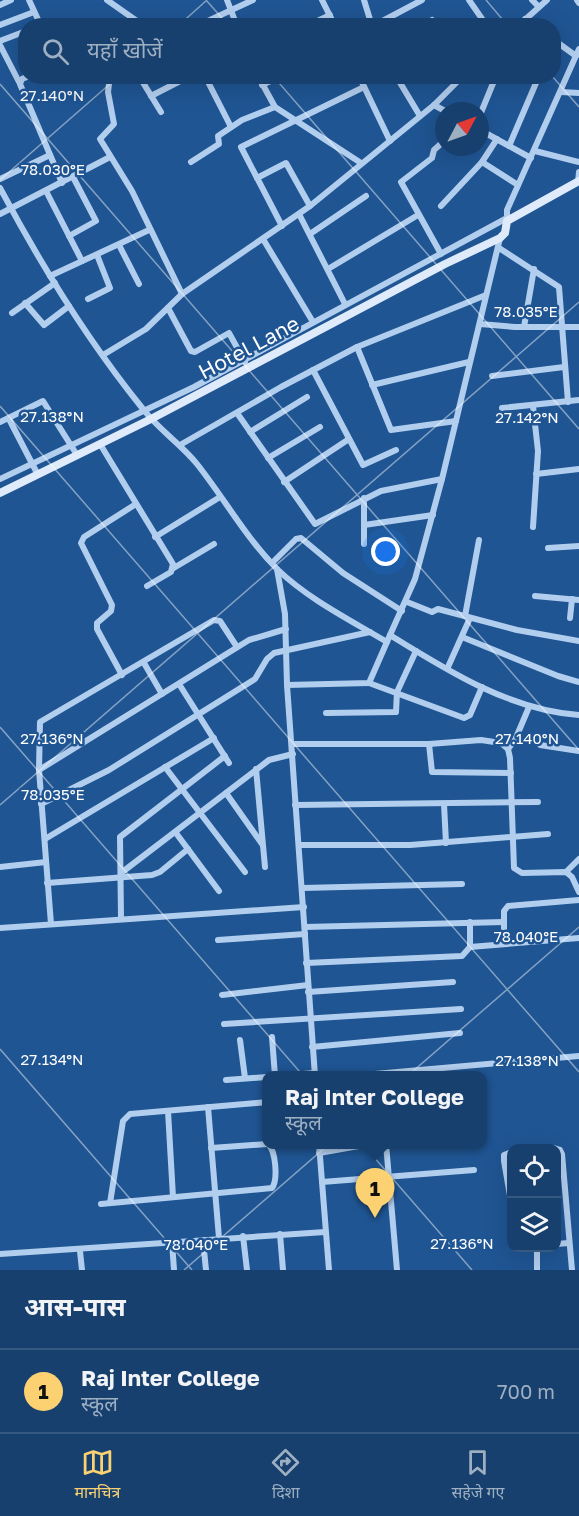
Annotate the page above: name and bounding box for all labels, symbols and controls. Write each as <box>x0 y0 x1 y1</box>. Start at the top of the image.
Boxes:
search box <box>18 18 561 84</box>
icon: search <box>39 35 72 68</box>
text: यहाँ खोजें <box>87 36 163 63</box>
text: 27.140°N <box>20 86 84 104</box>
north arrow <box>435 102 489 156</box>
text: 78.030°E <box>21 160 85 178</box>
text: 78.035°E <box>494 302 558 320</box>
street label: Hotel Lane <box>194 310 303 384</box>
text: 27.138°N <box>20 407 84 425</box>
text: 27.142°N <box>495 408 559 426</box>
your location <box>371 537 400 566</box>
text: 27.136°N <box>20 729 84 747</box>
text: 27.140°N <box>495 729 559 747</box>
text: 78.035°E <box>21 785 85 803</box>
text: 78.040°E <box>494 927 558 945</box>
text: 27.134°N <box>21 1050 83 1068</box>
text: 27.138°N <box>495 1051 559 1069</box>
popup <box>262 1071 487 1149</box>
text: Raj Inter College <box>285 1083 464 1110</box>
text: स्कूल <box>285 1110 322 1134</box>
map controls <box>507 1144 561 1252</box>
button: locate <box>507 1144 561 1198</box>
pin: 1 <box>356 1168 394 1218</box>
button: layers <box>507 1198 561 1252</box>
text: 27.136°N <box>430 1234 494 1252</box>
text: 78.040°E <box>164 1235 228 1253</box>
text: आस-पास <box>24 1291 126 1322</box>
text: Raj Inter College <box>81 1364 260 1391</box>
text: 1 <box>38 1379 49 1403</box>
text: 700 m <box>497 1379 555 1403</box>
text: स्कूल <box>81 1391 118 1415</box>
tab: मानचित्र <box>75 1446 120 1505</box>
tab: दिशा <box>269 1446 302 1505</box>
tab: सहेजे गए <box>451 1446 504 1505</box>

